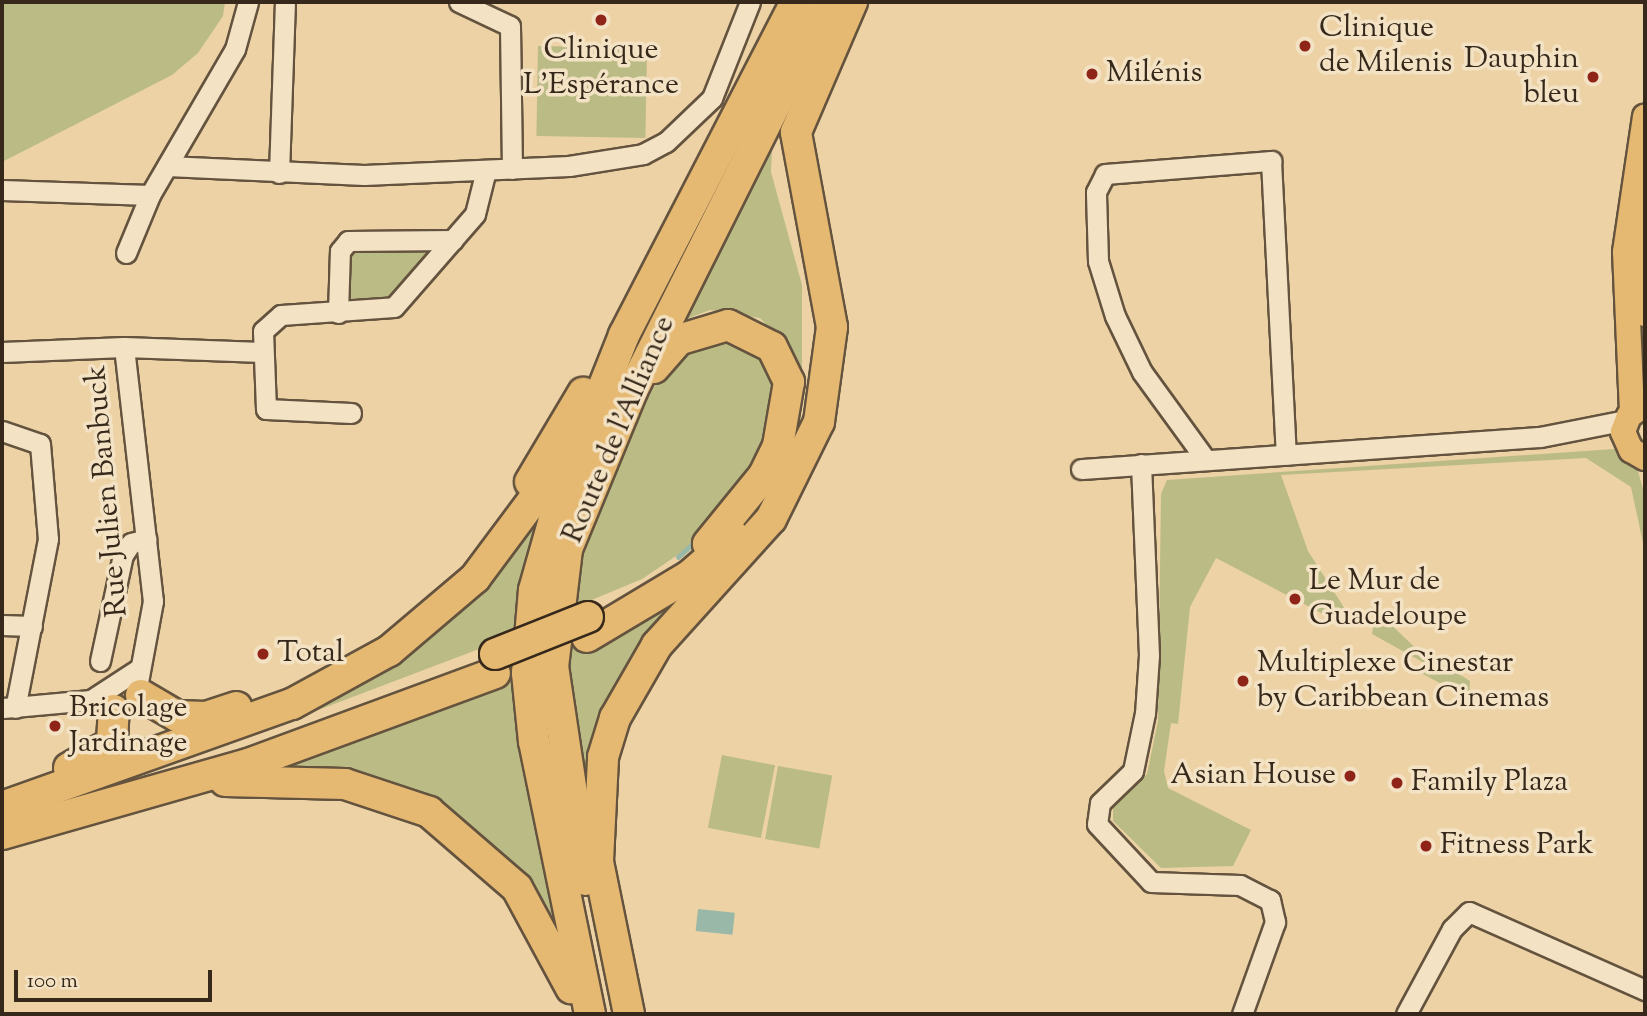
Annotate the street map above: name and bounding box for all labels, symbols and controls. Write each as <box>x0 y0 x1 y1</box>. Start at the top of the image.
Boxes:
marker: Clinique L'Espérance <box>591 10 611 30</box>
place label: Clinique de Milenis <box>1319 11 1452 82</box>
place label: Clinique L'Espérance <box>523 33 679 104</box>
marker: Clinique de Milenis <box>1297 38 1313 54</box>
place label: Dauphin bleu <box>1464 42 1579 112</box>
place label: Milénis <box>1106 56 1202 92</box>
marker: Milénis <box>1084 66 1100 82</box>
marker: Dauphin bleu <box>1585 69 1601 85</box>
street label: Route de l'Alliance <box>556 311 684 549</box>
street label: Rue Julien Banbuck <box>79 364 137 618</box>
place label: Le Mur de Guadeloupe <box>1309 564 1467 634</box>
marker: Le Mur de Guadeloupe <box>1287 591 1303 607</box>
place label: Total <box>277 636 344 672</box>
marker: Total <box>255 646 271 662</box>
place label: Multiplexe Cinestar by Caribbean Cinemas <box>1257 646 1549 716</box>
marker: Multiplexe Cinestar by Caribbean Cinemas <box>1235 673 1251 689</box>
place label: Bricolage Jardinage <box>69 691 188 762</box>
marker: Bricolage Jardinage <box>47 718 63 734</box>
place label: Asian House <box>1170 758 1336 794</box>
place label: Family Plaza <box>1411 765 1568 801</box>
marker: Asian House <box>1342 768 1358 784</box>
marker: Family Plaza <box>1389 775 1405 791</box>
place label: Fitness Park <box>1440 828 1594 864</box>
marker: Fitness Park <box>1418 838 1434 854</box>
scale bar <box>18 956 215 1000</box>
text: 100 m <box>27 967 78 997</box>

